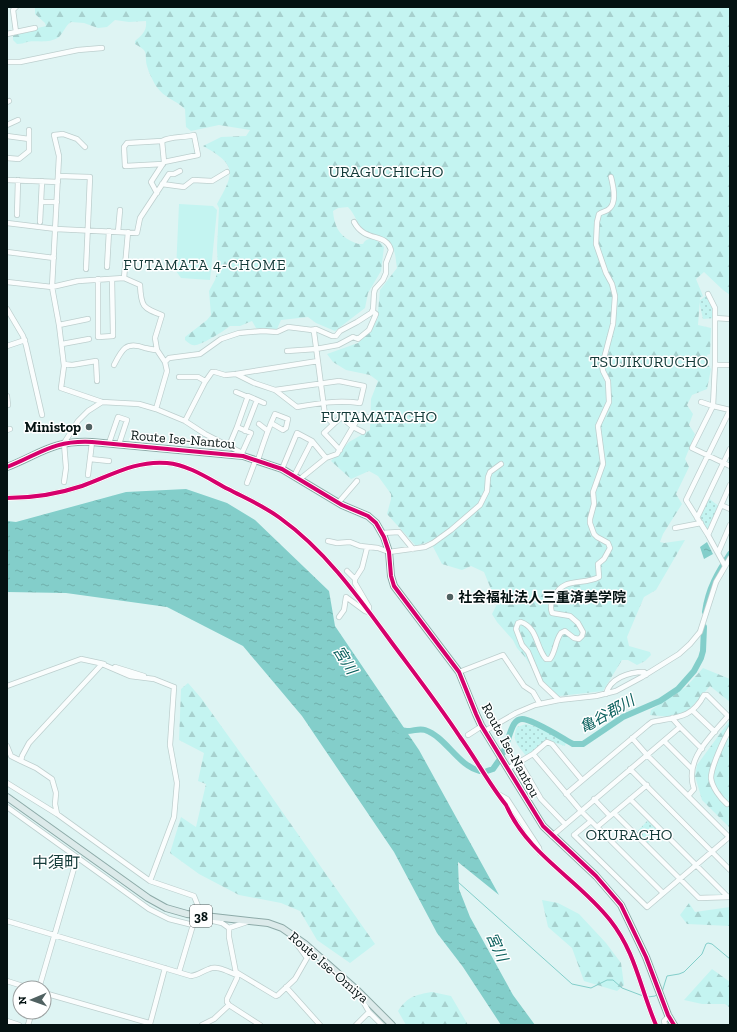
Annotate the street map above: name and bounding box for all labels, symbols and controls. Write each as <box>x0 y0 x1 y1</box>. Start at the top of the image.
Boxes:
district label: URAGUCHICHO <box>328 162 444 181</box>
district label: FUTAMATA 4-CHOME <box>123 256 287 274</box>
district label: TSUJIKURUCHO <box>590 352 709 371</box>
district label: FUTAMATACHO <box>321 407 437 426</box>
place label: Ministop <box>25 419 81 436</box>
marker: Ministop <box>84 422 94 432</box>
street label: Route Ise-Nantou <box>130 426 236 453</box>
place label: 社会福祉法人三重済美学院 <box>458 589 626 606</box>
marker: 社会福祉法人三重済美学院 <box>445 592 455 602</box>
water label: 宮川 <box>329 643 362 679</box>
water label: 亀谷郡川 <box>576 691 639 736</box>
street label: Route Ise-Nantou <box>478 700 544 800</box>
district label: OKURACHO <box>586 825 673 844</box>
district label: 中須町 <box>32 853 80 872</box>
road number: 38 <box>190 905 212 927</box>
street label: Route Ise-Omiya <box>285 928 372 1007</box>
water label: 宮川 <box>483 930 512 966</box>
north arrow <box>12 980 52 1020</box>
text: N <box>16 995 29 1005</box>

